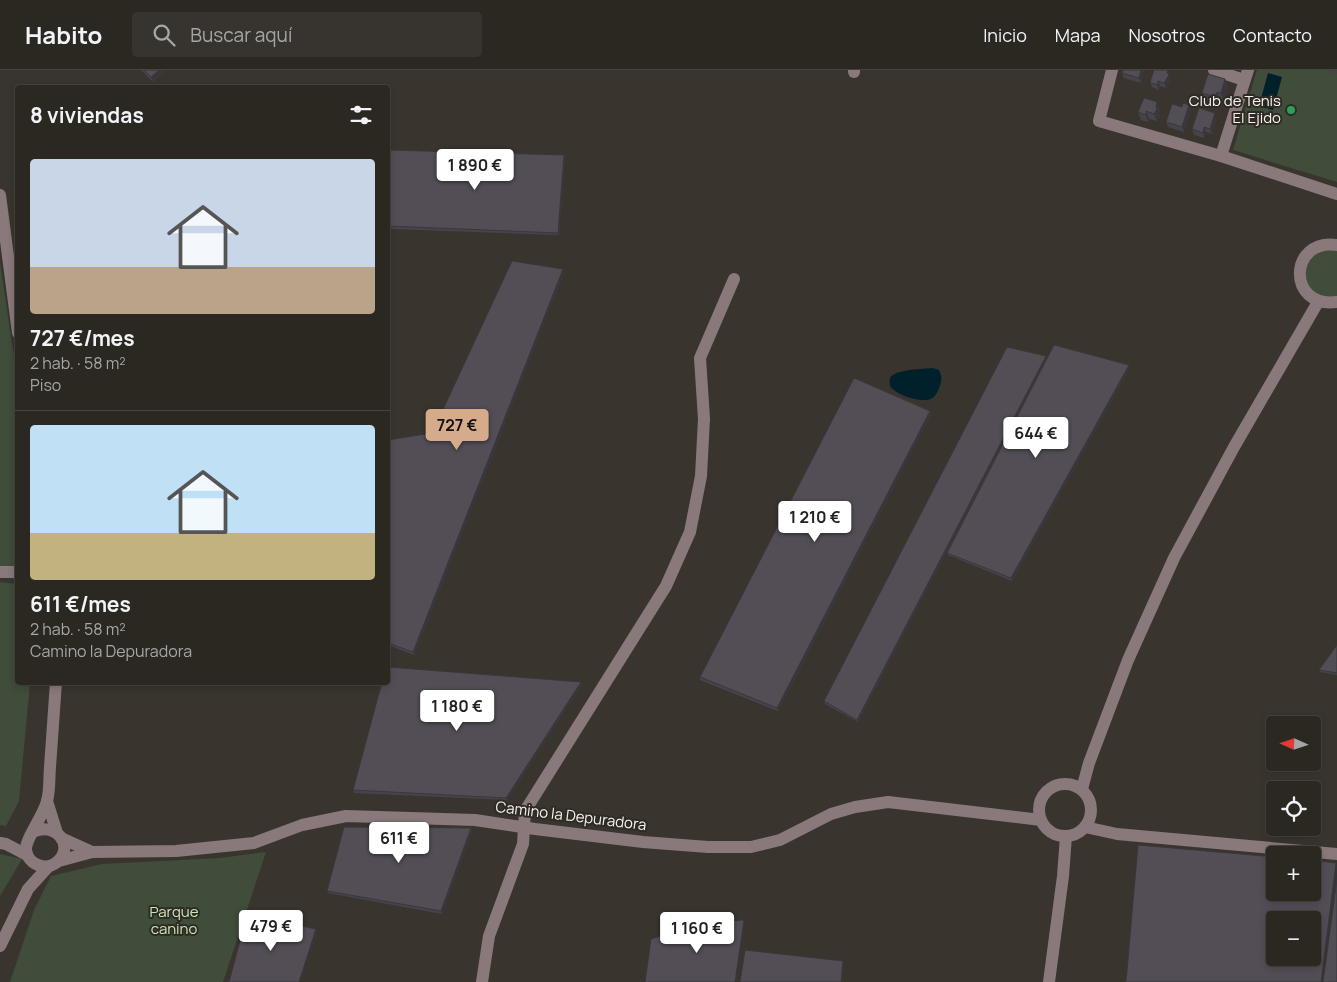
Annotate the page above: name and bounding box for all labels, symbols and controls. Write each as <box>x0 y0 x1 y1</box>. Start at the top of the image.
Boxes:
search box <box>132 12 482 57</box>
text: Habito <box>25 18 102 51</box>
icon: search <box>150 21 178 49</box>
text: Buscar aquí <box>190 22 292 48</box>
text: Inicio <box>983 23 1027 47</box>
text: Mapa <box>1055 23 1101 47</box>
text: Nosotros <box>1129 23 1205 47</box>
text: Contacto <box>1233 23 1312 47</box>
place label: Club de Tenis El Ejido <box>1189 90 1281 128</box>
text: 8 viviendas <box>30 101 144 129</box>
icon: filters <box>347 101 375 129</box>
marker: Club de Tenis El Ejido <box>1285 104 1297 116</box>
pin: 1 890 € <box>429 148 521 191</box>
text: 1 890 € <box>448 154 502 176</box>
icon: home <box>158 192 248 282</box>
text: 727 €/mes <box>30 324 135 352</box>
text: 2 hab. · 58 m² <box>30 352 126 374</box>
text: Piso <box>30 374 61 396</box>
pin: 727 € <box>422 408 492 451</box>
text: 727 € <box>437 414 477 436</box>
pin: 644 € <box>1001 416 1071 459</box>
text: 644 € <box>1014 422 1058 444</box>
icon: home <box>158 457 248 547</box>
pin: 1 210 € <box>769 500 861 543</box>
text: 1 210 € <box>789 506 841 528</box>
text: 611 €/mes <box>30 590 131 618</box>
text: 2 hab. · 58 m² <box>30 618 126 640</box>
text: Camino la Depuradora <box>30 640 192 662</box>
pin: 1 180 € <box>411 690 503 732</box>
text: 1 180 € <box>431 695 483 717</box>
north arrow <box>1266 716 1321 771</box>
map controls <box>1266 716 1321 966</box>
button: locate <box>1266 781 1321 836</box>
street label: Camino la Depuradora <box>494 796 648 835</box>
pin: 611 € <box>364 822 434 864</box>
text: 611 € <box>380 827 418 849</box>
button: + <box>1266 846 1321 901</box>
park label: Parque canino <box>149 901 199 939</box>
pin: 479 € <box>236 910 306 952</box>
button: − <box>1266 911 1321 966</box>
pin: 1 160 € <box>651 912 743 954</box>
text: 479 € <box>250 915 292 937</box>
text: 1 160 € <box>671 917 723 939</box>

